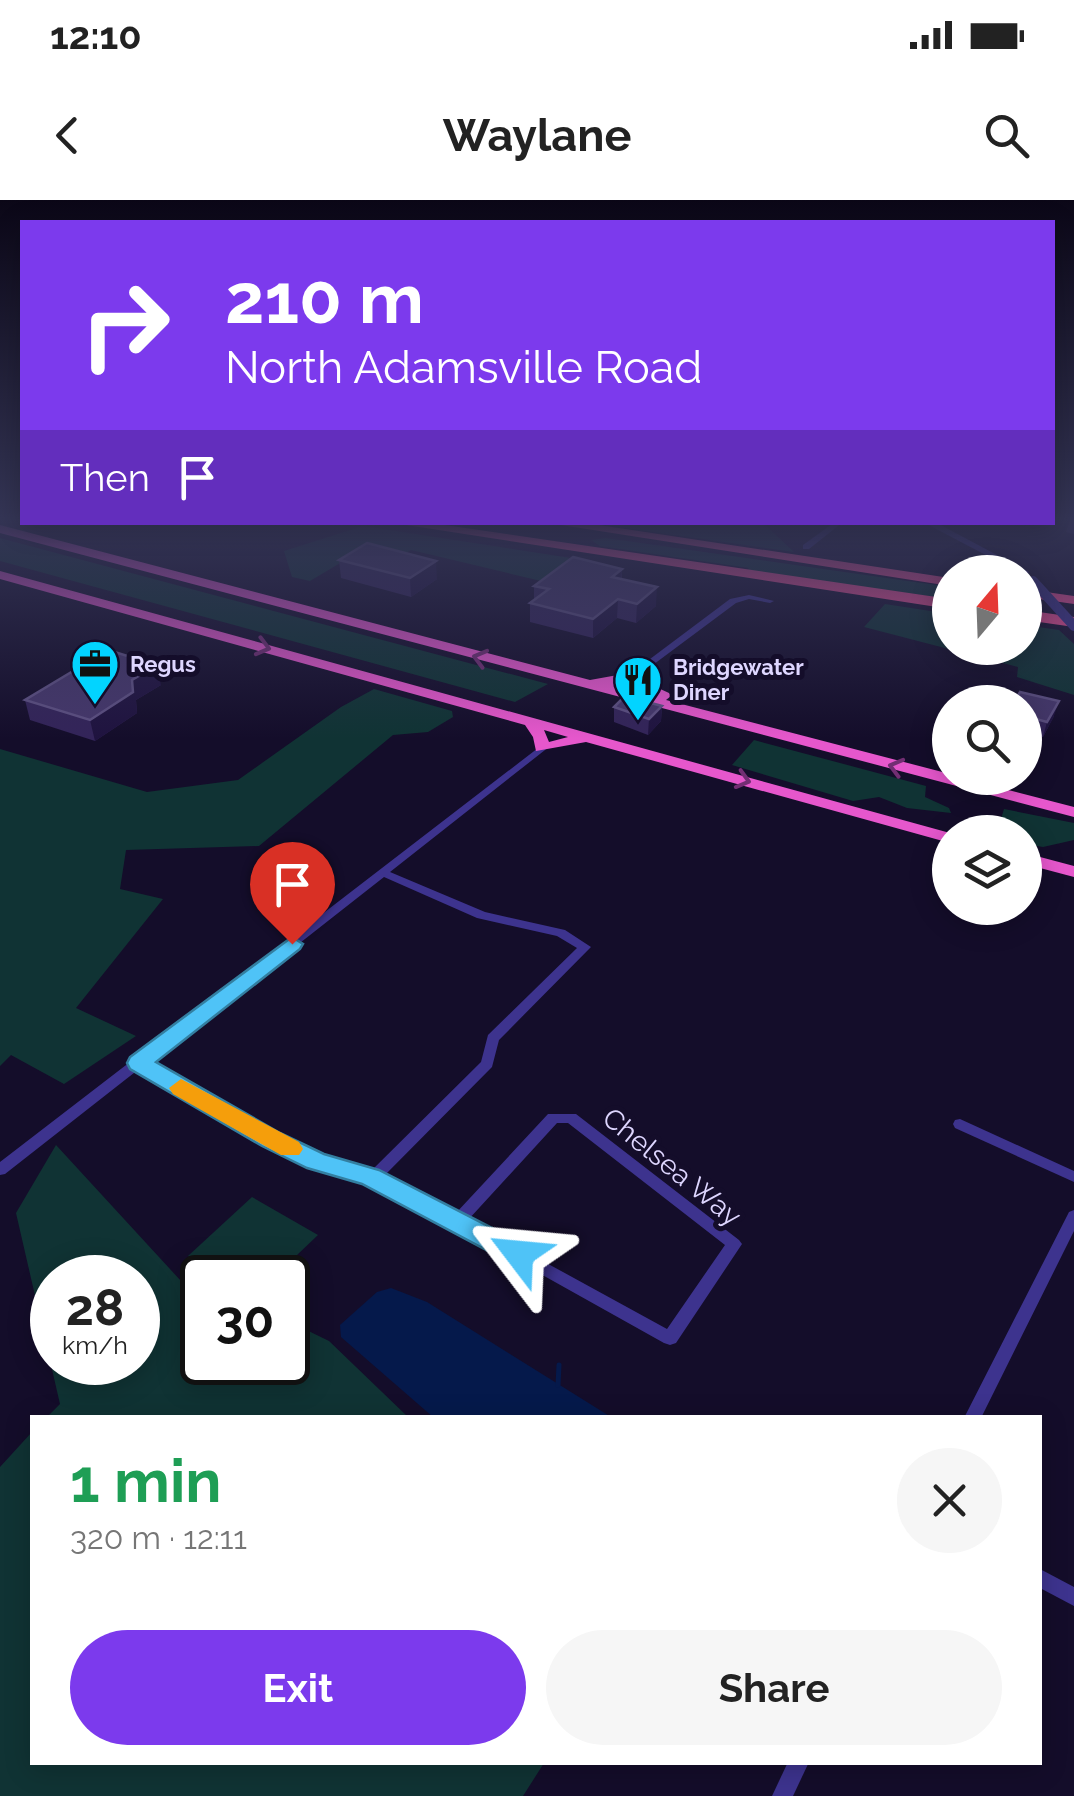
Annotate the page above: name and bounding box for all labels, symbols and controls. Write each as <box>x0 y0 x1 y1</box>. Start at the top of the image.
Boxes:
text: 12:10 <box>50 13 142 58</box>
icon: back <box>40 108 95 163</box>
icon: search <box>979 108 1034 163</box>
text: Waylane <box>443 109 631 162</box>
text: 210 m <box>225 257 424 339</box>
icon: right <box>60 260 190 390</box>
text: North Adamsville Road <box>225 341 702 394</box>
icon: arrive <box>170 450 225 505</box>
text: Then <box>60 455 150 500</box>
north arrow <box>932 555 1042 665</box>
map controls <box>932 555 1042 925</box>
one-way arrow <box>254 635 271 656</box>
office icon: Regus <box>69 638 121 706</box>
one-way arrow <box>472 648 490 669</box>
place label: Regus <box>130 651 196 677</box>
restaurant icon: Bridgewater Diner <box>612 654 664 722</box>
place label: Bridgewater Diner <box>673 654 804 705</box>
button: search <box>932 685 1042 795</box>
one-way arrow <box>888 758 905 779</box>
one-way arrow <box>734 768 751 789</box>
button: layers <box>932 815 1042 925</box>
pin <box>250 842 335 945</box>
icon: arrive <box>265 857 320 912</box>
street label: Chelsea Way <box>596 1101 748 1233</box>
position arrow <box>467 1202 571 1306</box>
speed limit sign: 30 <box>180 1255 310 1385</box>
text: 28 <box>66 1278 124 1337</box>
text: km/h <box>62 1330 128 1360</box>
text: 1 min <box>70 1446 221 1516</box>
button: close <box>897 1448 1002 1553</box>
text: 320 m · 12:11 <box>70 1519 247 1556</box>
button: Exit <box>70 1630 526 1745</box>
button: Share <box>546 1630 1002 1745</box>

